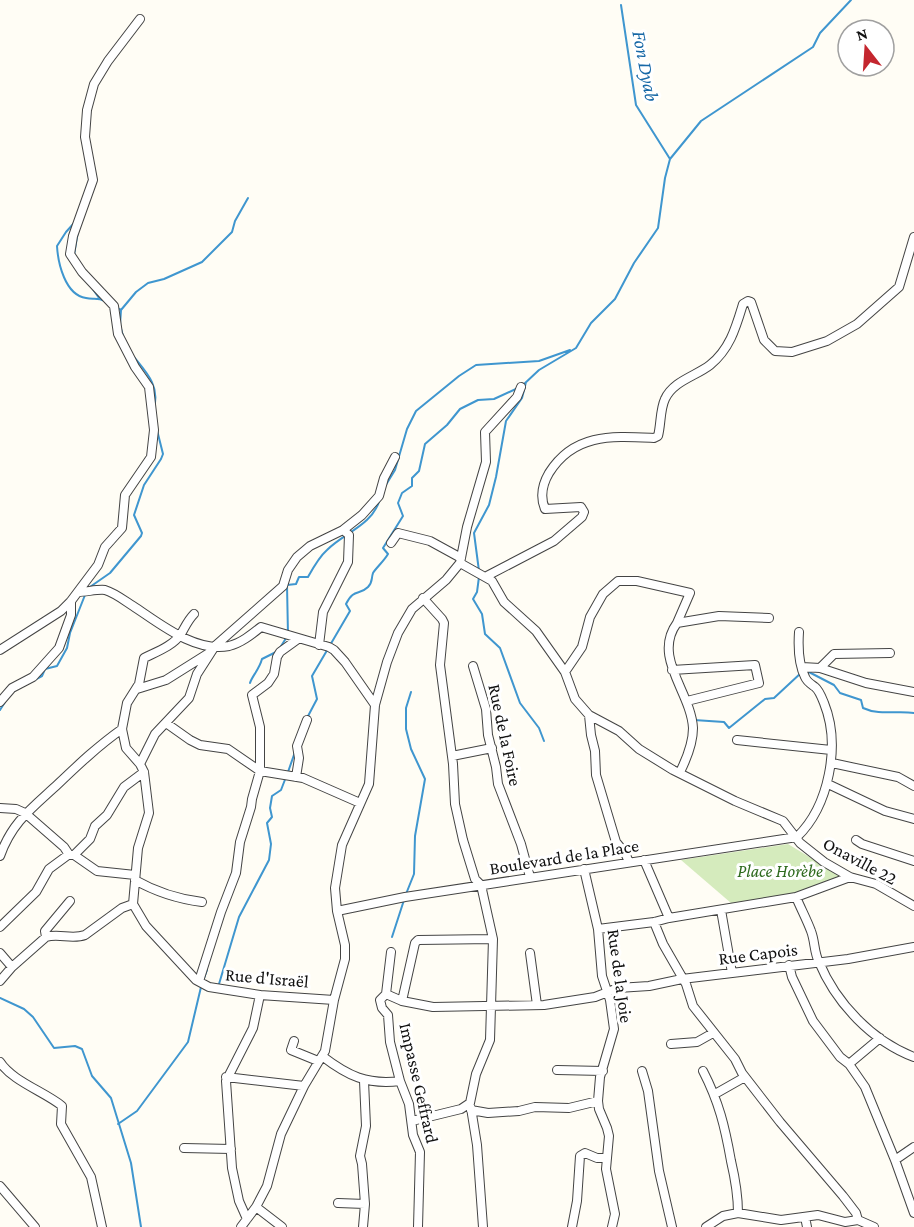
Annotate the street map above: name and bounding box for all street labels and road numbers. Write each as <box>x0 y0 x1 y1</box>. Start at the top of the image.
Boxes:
street label: Rue de la Foire <box>484 682 526 788</box>
street label: Onaville 22 <box>820 833 900 889</box>
street label: Boulevard de la Place <box>488 835 640 879</box>
street label: Rue de la Joie <box>604 928 637 1024</box>
street label: Rue Capois <box>717 939 799 969</box>
street label: Rue d'Israël <box>224 964 310 992</box>
street label: Impasse Geffrard <box>395 1021 443 1146</box>

